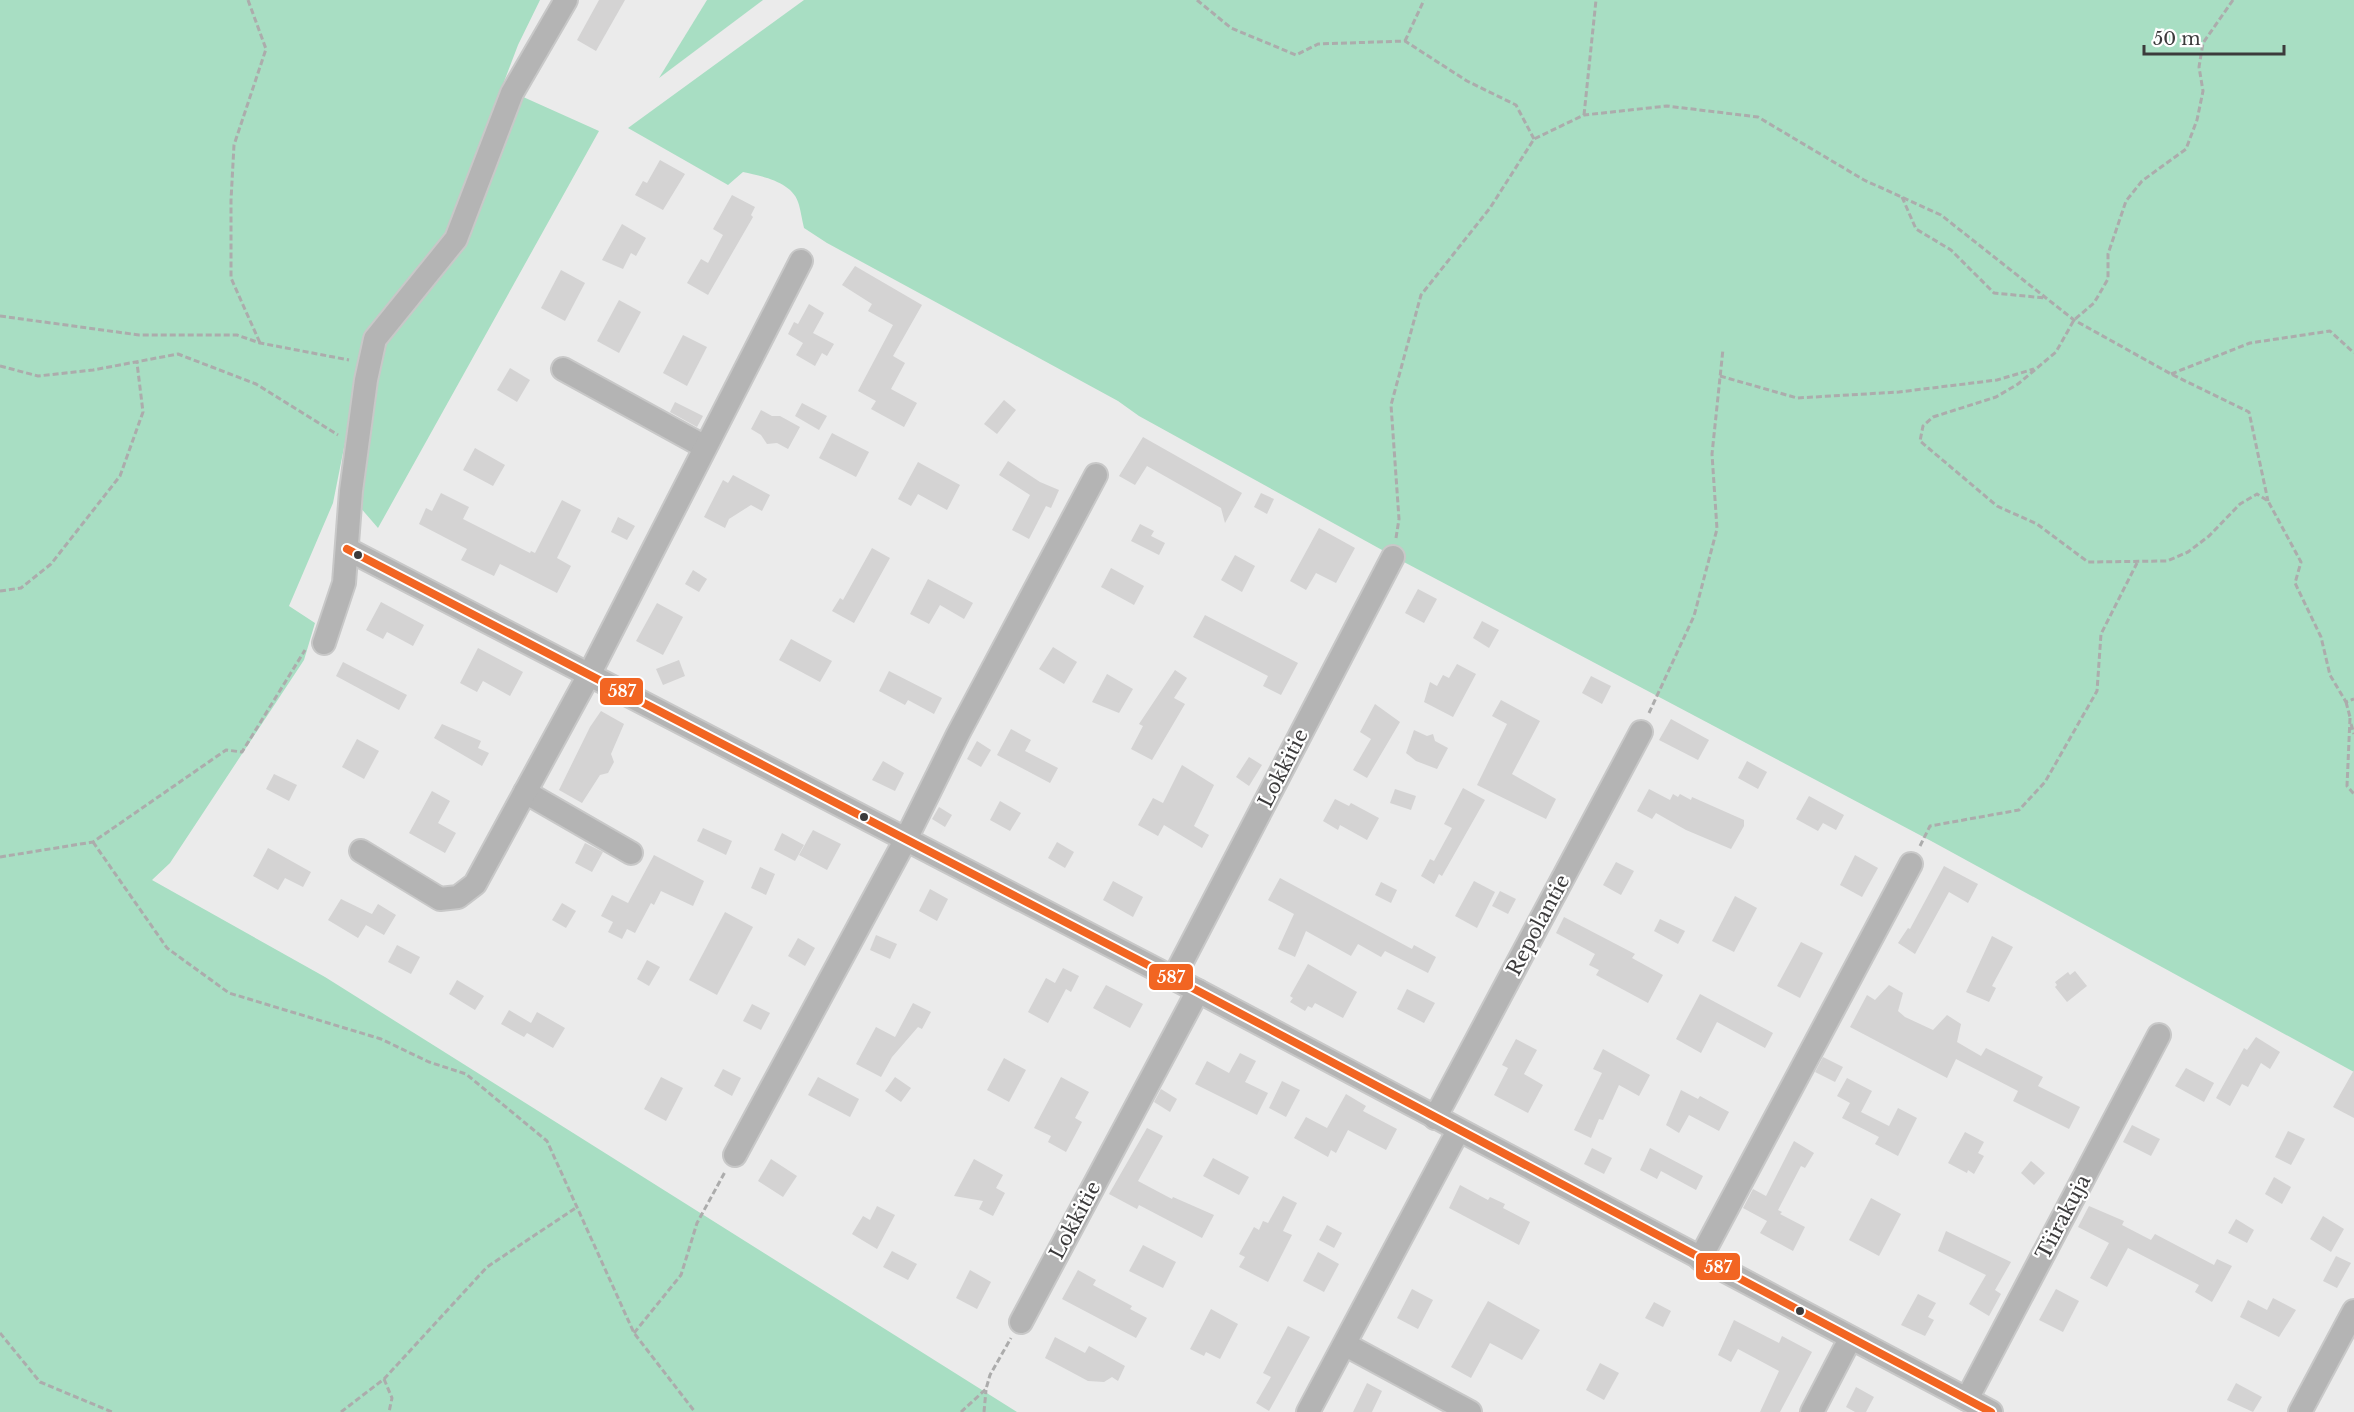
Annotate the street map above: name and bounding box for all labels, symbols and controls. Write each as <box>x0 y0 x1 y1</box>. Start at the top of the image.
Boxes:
scale bar <box>2144 18 2284 56</box>
text: 50 m <box>2153 28 2201 50</box>
unlabelled marker <box>352 549 364 561</box>
line badge: 587 <box>599 677 644 706</box>
text: 587 <box>608 681 637 701</box>
street label: Lokkitie <box>1253 725 1313 811</box>
unlabelled marker <box>858 811 870 823</box>
street label: Repolantie <box>1501 870 1575 980</box>
line badge: 587 <box>1148 963 1194 991</box>
text: 587 <box>1157 967 1186 987</box>
street label: Tiirakuja <box>2031 1170 2096 1264</box>
street label: Lokkitie <box>1044 1177 1106 1263</box>
line badge: 587 <box>1695 1252 1741 1281</box>
text: 587 <box>1704 1257 1733 1277</box>
unlabelled marker <box>1794 1305 1806 1317</box>

